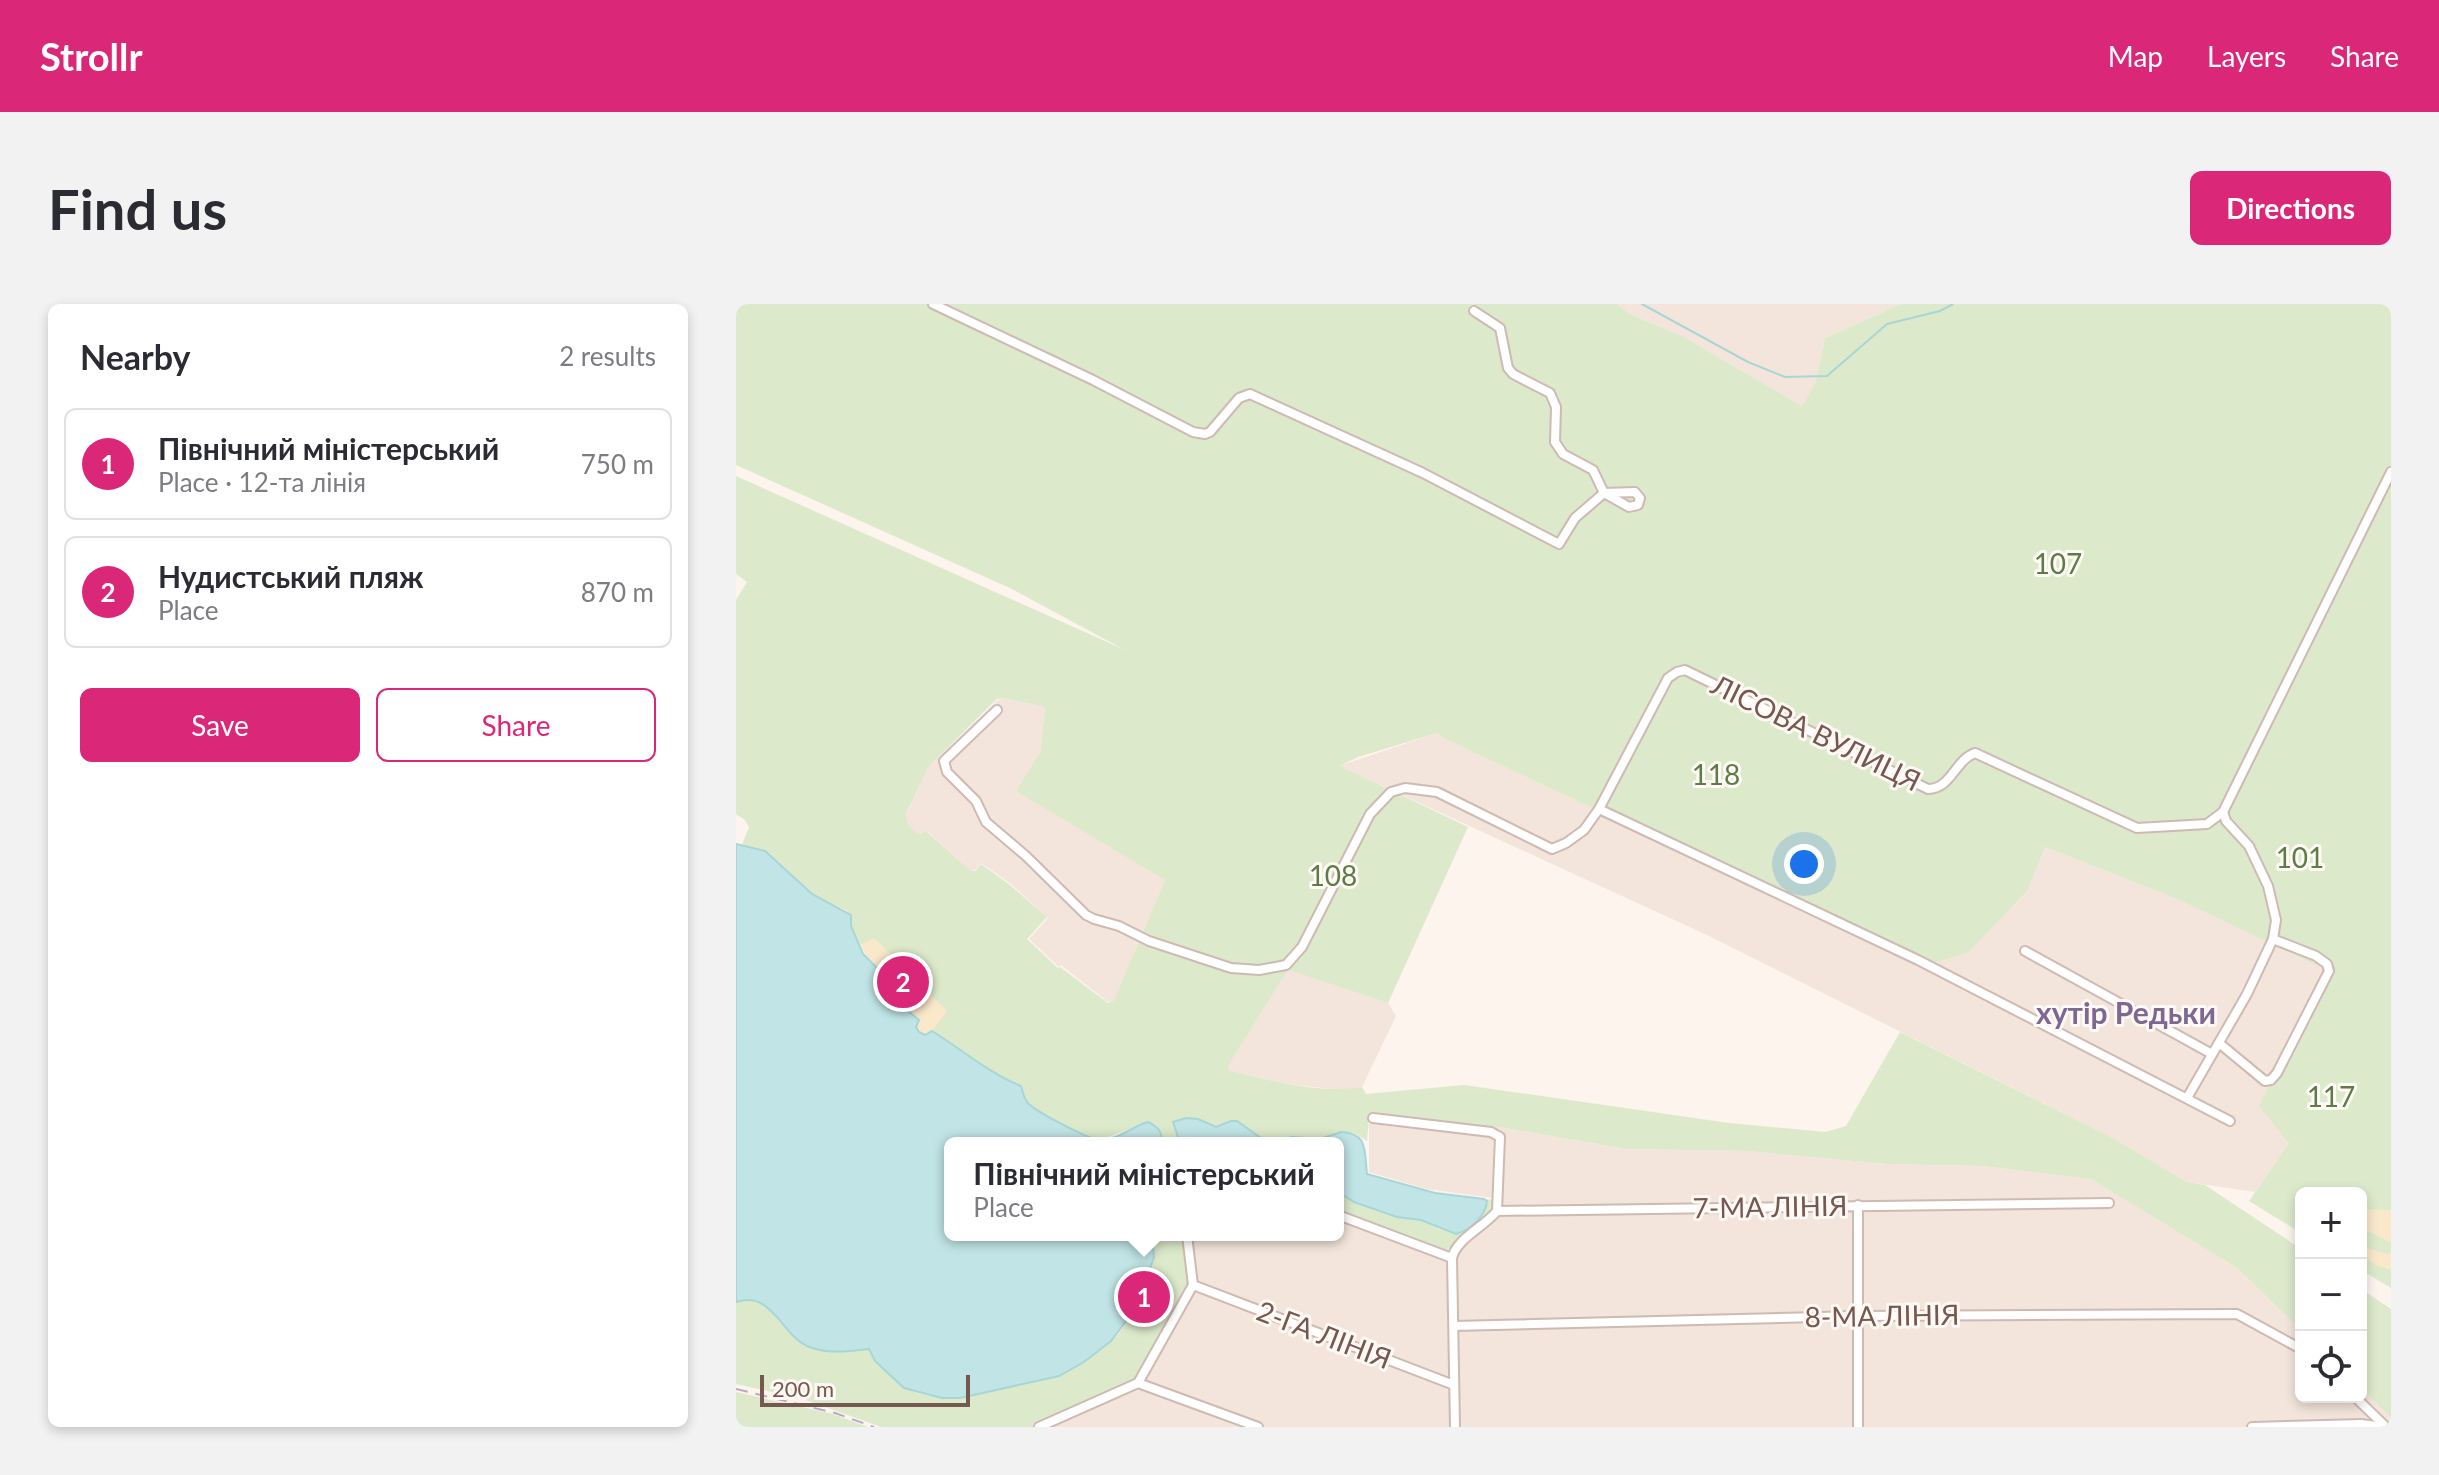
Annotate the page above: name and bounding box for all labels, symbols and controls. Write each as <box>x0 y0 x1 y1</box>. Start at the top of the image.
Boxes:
text: Strollr <box>40 33 143 79</box>
text: Map <box>2108 39 2163 73</box>
text: Layers <box>2207 39 2286 73</box>
text: Share <box>2330 39 2399 73</box>
button: Directions <box>2190 171 2391 245</box>
text: Find us <box>48 175 227 242</box>
text: Nearby <box>80 336 191 377</box>
text: 2 results <box>559 340 656 372</box>
text: Північний міністерський <box>158 430 499 466</box>
text: 1 <box>100 448 116 480</box>
text: 750 m <box>581 448 654 480</box>
text: Place · 12-та лінія <box>158 466 366 498</box>
park label: 107 <box>2034 546 2082 580</box>
text: Нудистський пляж <box>158 558 423 594</box>
text: 2 <box>100 576 116 608</box>
text: 870 m <box>581 576 654 608</box>
text: Place <box>158 594 219 626</box>
street label: ЛІСОВА ВУЛИЦЯ <box>1705 666 1927 797</box>
button: Save <box>80 688 360 762</box>
button: Share <box>376 688 656 762</box>
park label: 118 <box>1692 757 1740 791</box>
park label: 101 <box>2276 840 2324 874</box>
your location <box>1784 844 1824 884</box>
park label: 108 <box>1309 858 1357 892</box>
pin: 2 <box>877 952 929 1012</box>
district label: хутір Редьки <box>2036 994 2216 1030</box>
park label: 117 <box>2307 1079 2355 1113</box>
popup <box>944 1137 1344 1241</box>
text: Північний міністерський <box>973 1155 1315 1191</box>
map controls <box>2295 1187 2367 1403</box>
button: + <box>2295 1187 2367 1259</box>
street label: 7-МА ЛІНІЯ <box>1692 1188 1848 1224</box>
text: Place <box>973 1191 1034 1223</box>
button: − <box>2295 1259 2367 1331</box>
pin: 1 <box>1118 1267 1170 1327</box>
street label: 2-ГА ЛІНІЯ <box>1252 1293 1396 1375</box>
street label: 8-МА ЛІНІЯ <box>1804 1297 1960 1333</box>
button: locate <box>2295 1331 2367 1403</box>
scale bar <box>760 1371 970 1407</box>
text: 200 m <box>772 1375 834 1402</box>

